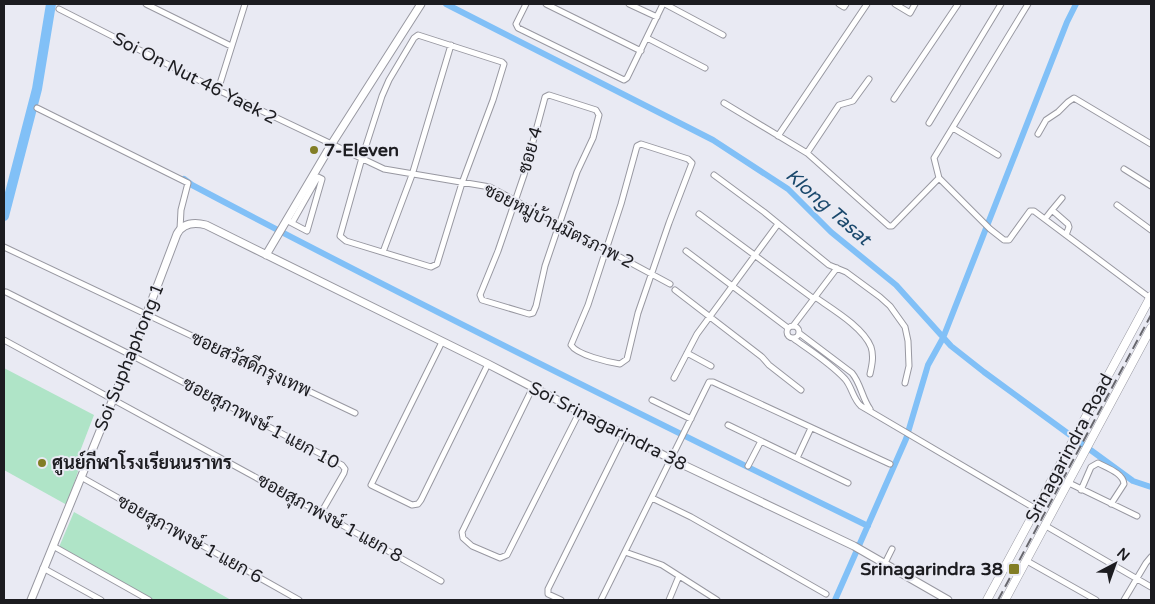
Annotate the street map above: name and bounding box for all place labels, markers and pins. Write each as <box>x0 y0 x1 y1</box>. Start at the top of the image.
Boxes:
place label: 7-Eleven <box>324 139 399 161</box>
marker: 7-Eleven <box>308 144 320 156</box>
place label: ศูนย์กีฬาโรงเรียนนราทร <box>52 450 232 476</box>
marker: ศูนย์กีฬาโรงเรียนนราทร <box>36 457 48 469</box>
place label: Srinagarindra 38 <box>860 558 1003 580</box>
marker: Srinagarindra 38 <box>1007 562 1021 576</box>

